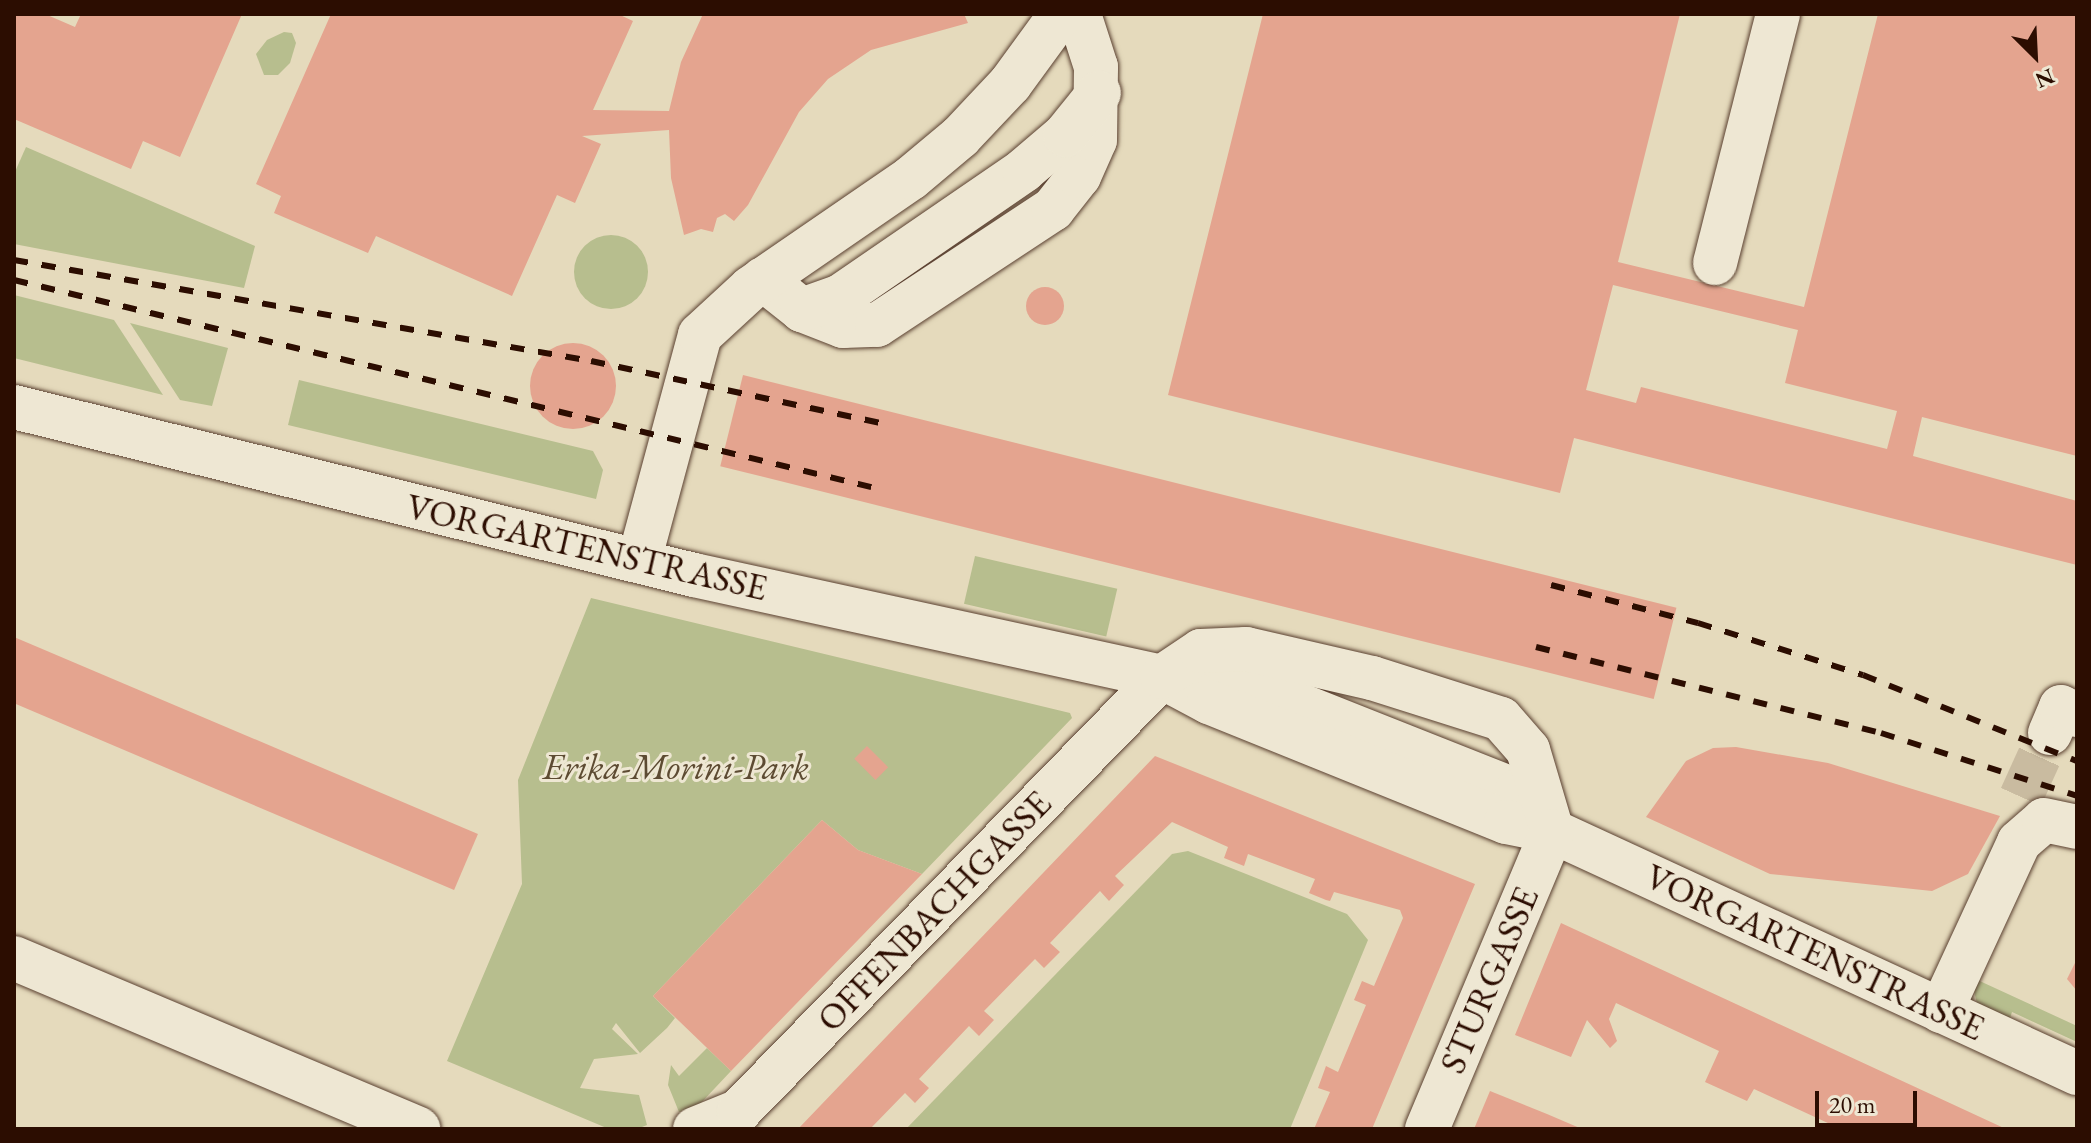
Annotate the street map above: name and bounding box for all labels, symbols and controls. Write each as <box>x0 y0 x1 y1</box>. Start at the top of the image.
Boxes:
north arrow <box>1995 16 2075 96</box>
text: N <box>2031 62 2059 95</box>
street label: VORGARTENSTRASSE <box>402 484 772 610</box>
park label: Erika-Morini-Park <box>543 745 809 789</box>
street label: OFFENBACHGASSE <box>808 782 1060 1040</box>
street label: VORGARTENSTRASSE <box>1639 854 1991 1050</box>
street label: STURGASSE <box>1430 880 1548 1080</box>
scale bar <box>1819 1075 1921 1125</box>
text: 20 m <box>1829 1089 1876 1120</box>

